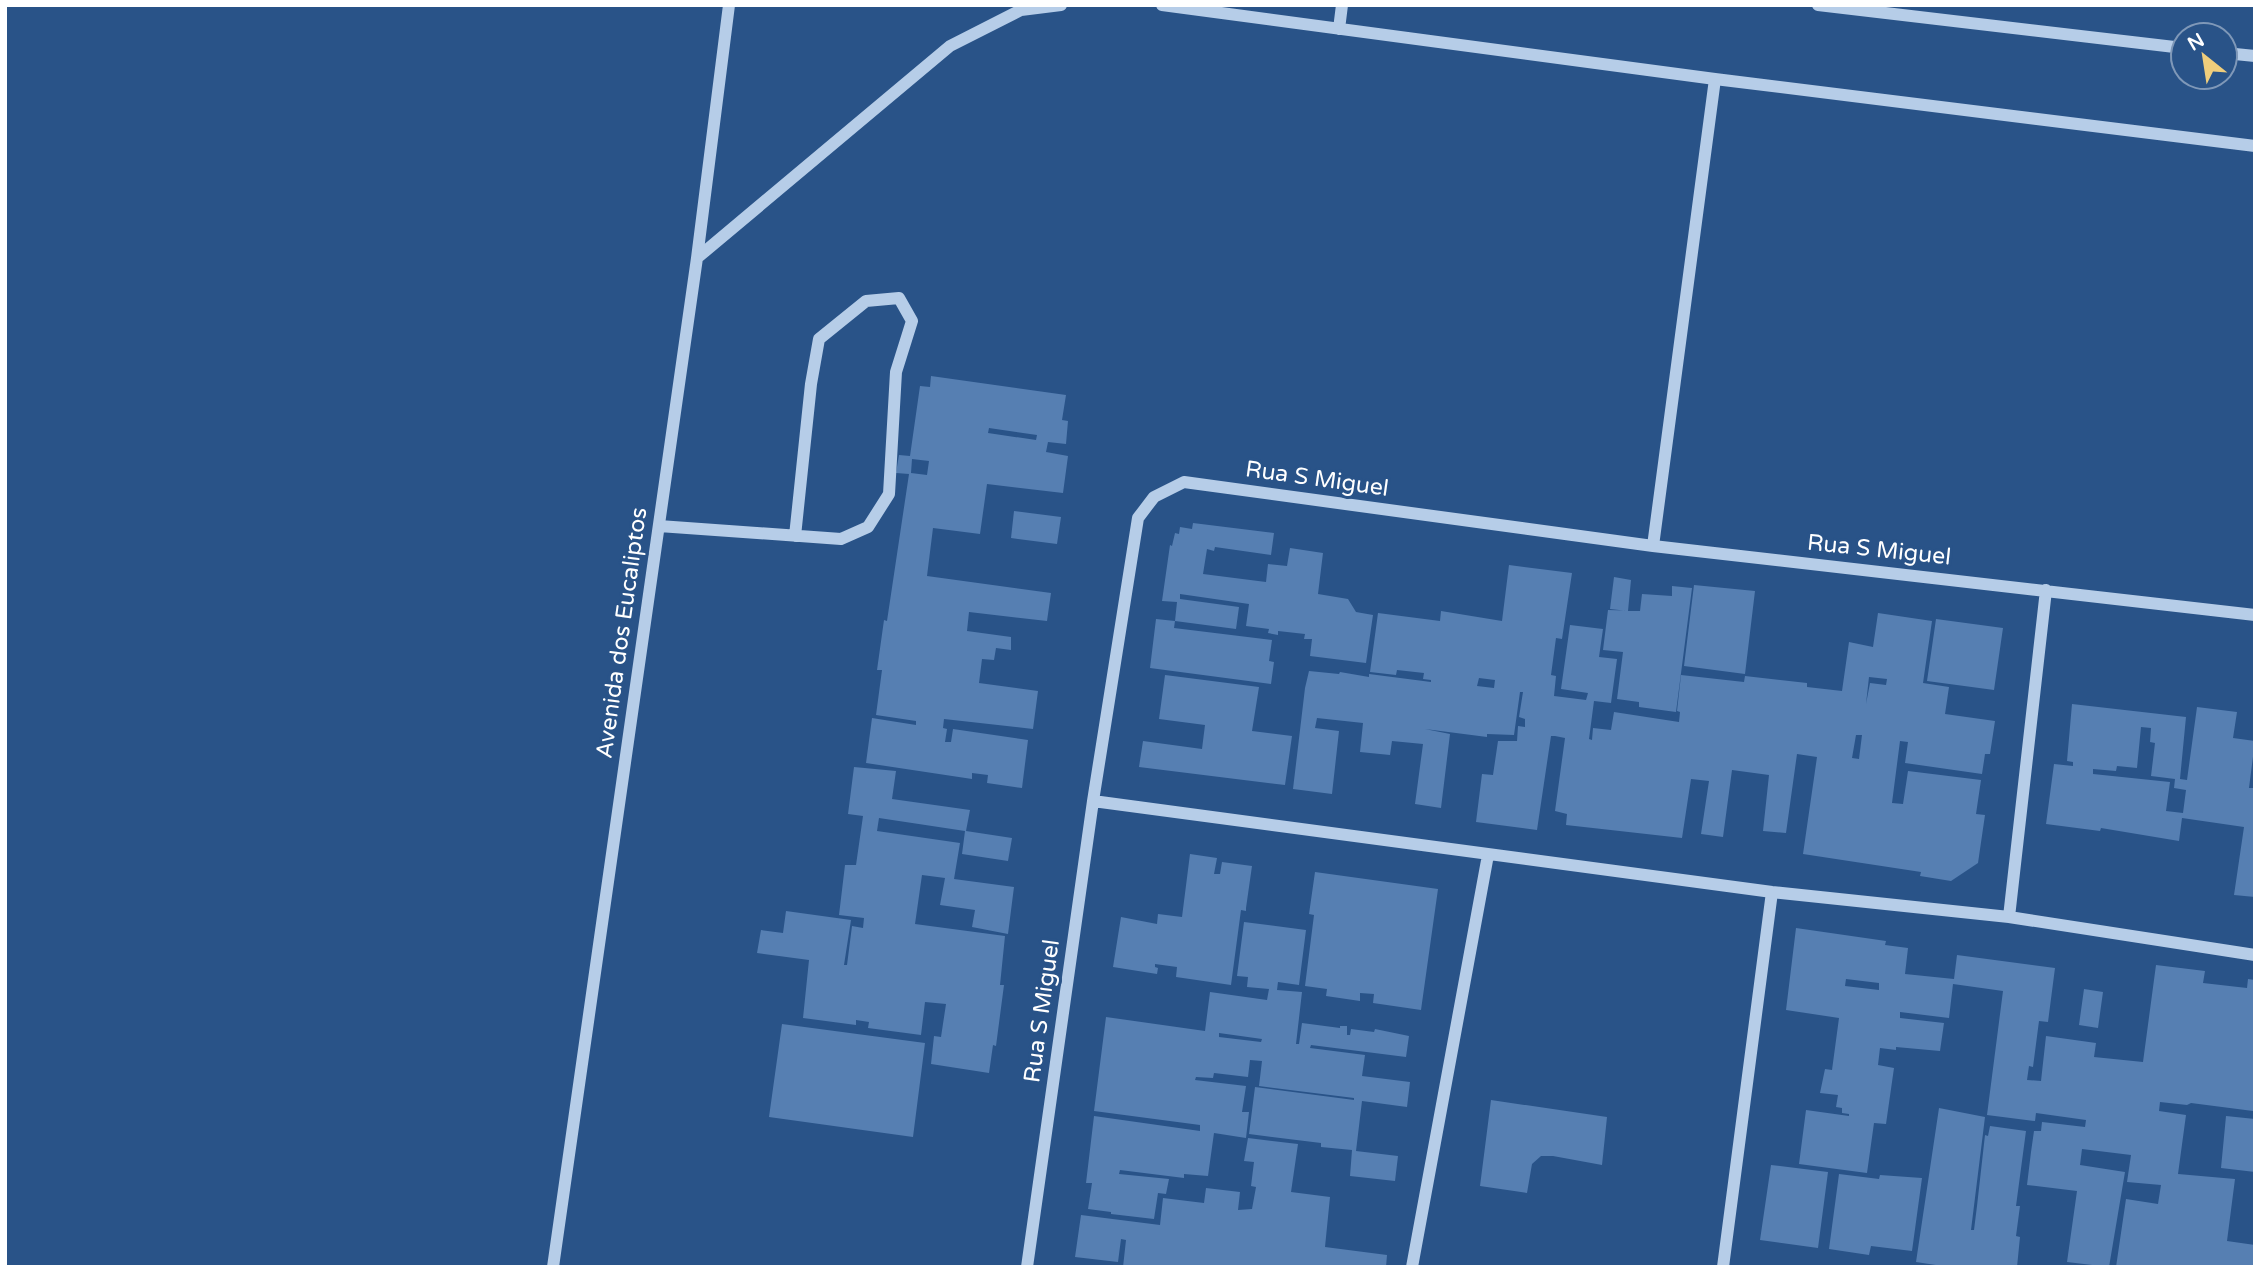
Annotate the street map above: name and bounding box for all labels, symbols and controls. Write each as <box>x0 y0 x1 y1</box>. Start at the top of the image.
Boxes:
north arrow <box>2169 21 2239 91</box>
text: N <box>2184 29 2208 55</box>
street label: Rua S Miguel <box>1244 455 1390 503</box>
street label: Avenida dos Eucaliptos <box>591 506 653 760</box>
street label: Rua S Miguel <box>1806 529 1952 571</box>
street label: Rua S Miguel <box>1018 938 1066 1084</box>

